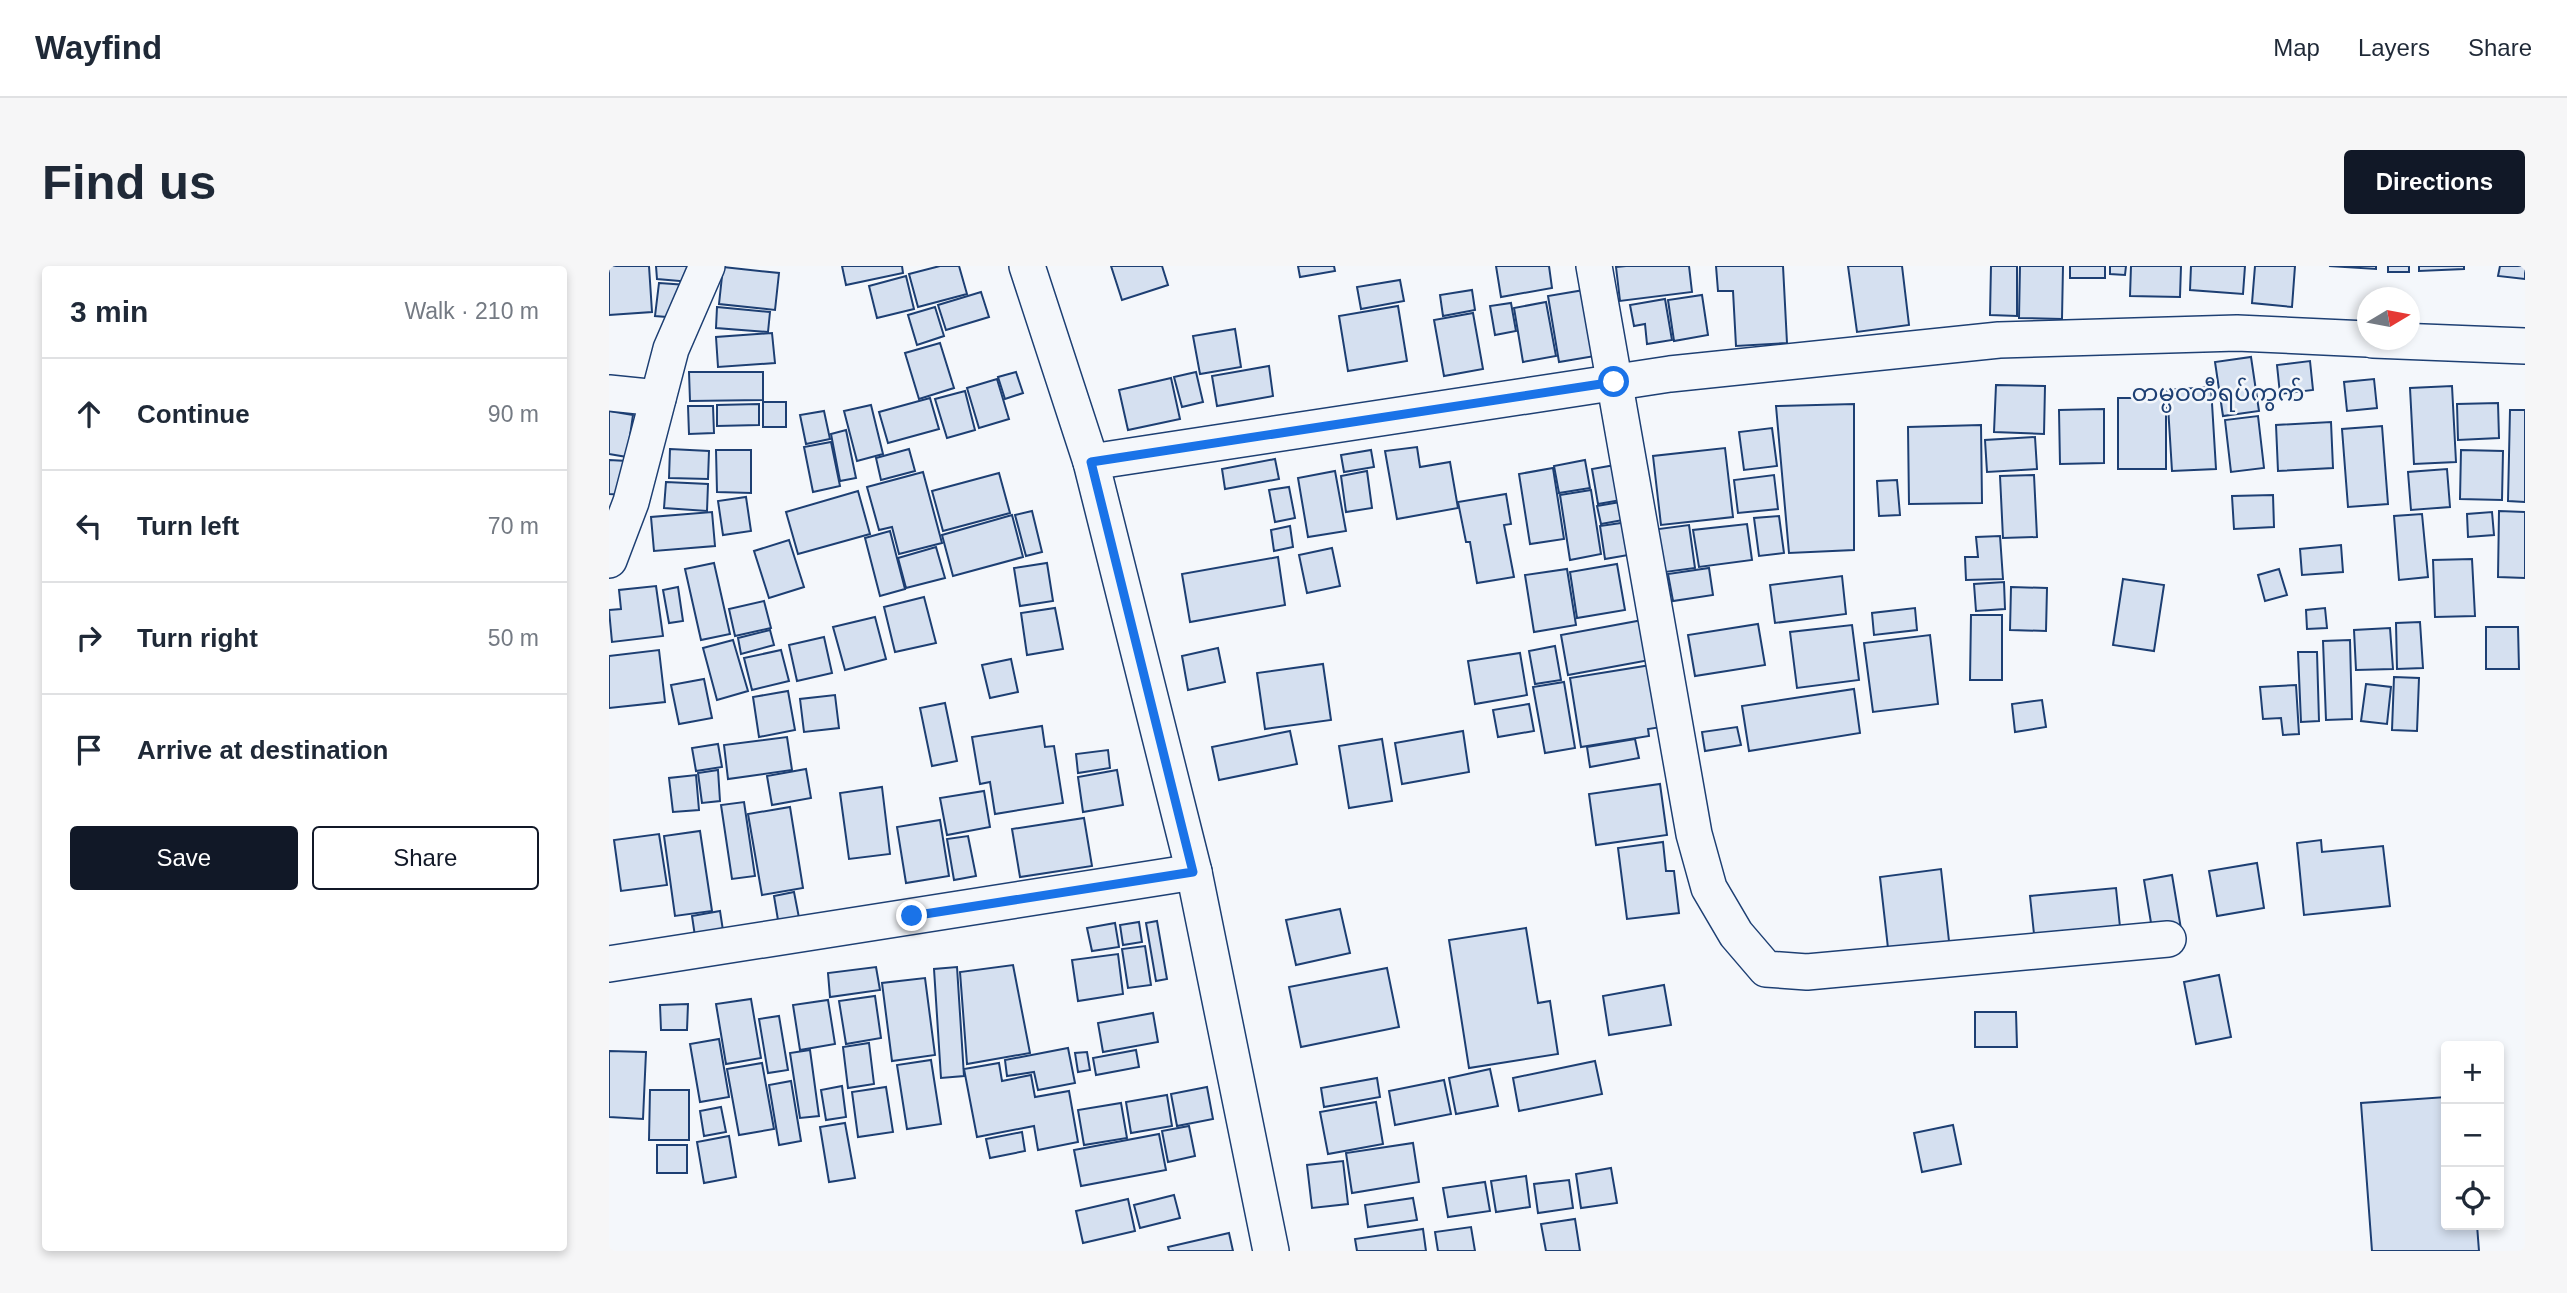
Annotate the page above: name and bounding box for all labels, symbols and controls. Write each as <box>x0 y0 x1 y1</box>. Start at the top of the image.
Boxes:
text: Wayfind <box>35 29 162 66</box>
text: Map <box>2273 34 2320 61</box>
text: Layers <box>2358 34 2430 61</box>
text: Share <box>2468 34 2532 61</box>
button: Directions <box>2344 150 2525 214</box>
text: Find us <box>42 155 216 209</box>
north arrow <box>2357 287 2420 350</box>
text: 3 min <box>70 295 148 328</box>
text: Walk · 210 m <box>404 298 539 324</box>
route start <box>1598 366 1629 397</box>
district label: တမ္ပဝတီရပ်ကွက် <box>2131 377 2305 413</box>
icon: ahead <box>70 395 108 433</box>
text: Continue <box>137 399 250 429</box>
text: 90 m <box>488 401 539 427</box>
icon: left <box>70 507 108 545</box>
text: Turn left <box>137 511 239 541</box>
text: 70 m <box>488 513 539 539</box>
icon: right <box>70 619 108 657</box>
text: Turn right <box>137 623 258 653</box>
text: 50 m <box>488 625 539 651</box>
icon: arrive <box>70 731 108 769</box>
text: Arrive at destination <box>137 735 388 765</box>
button: Save <box>70 826 298 890</box>
button: Share <box>312 826 539 890</box>
route end <box>896 900 927 931</box>
map controls <box>2441 1041 2504 1230</box>
button: + <box>2441 1041 2504 1104</box>
button: − <box>2441 1104 2504 1167</box>
button: locate <box>2441 1167 2504 1230</box>

